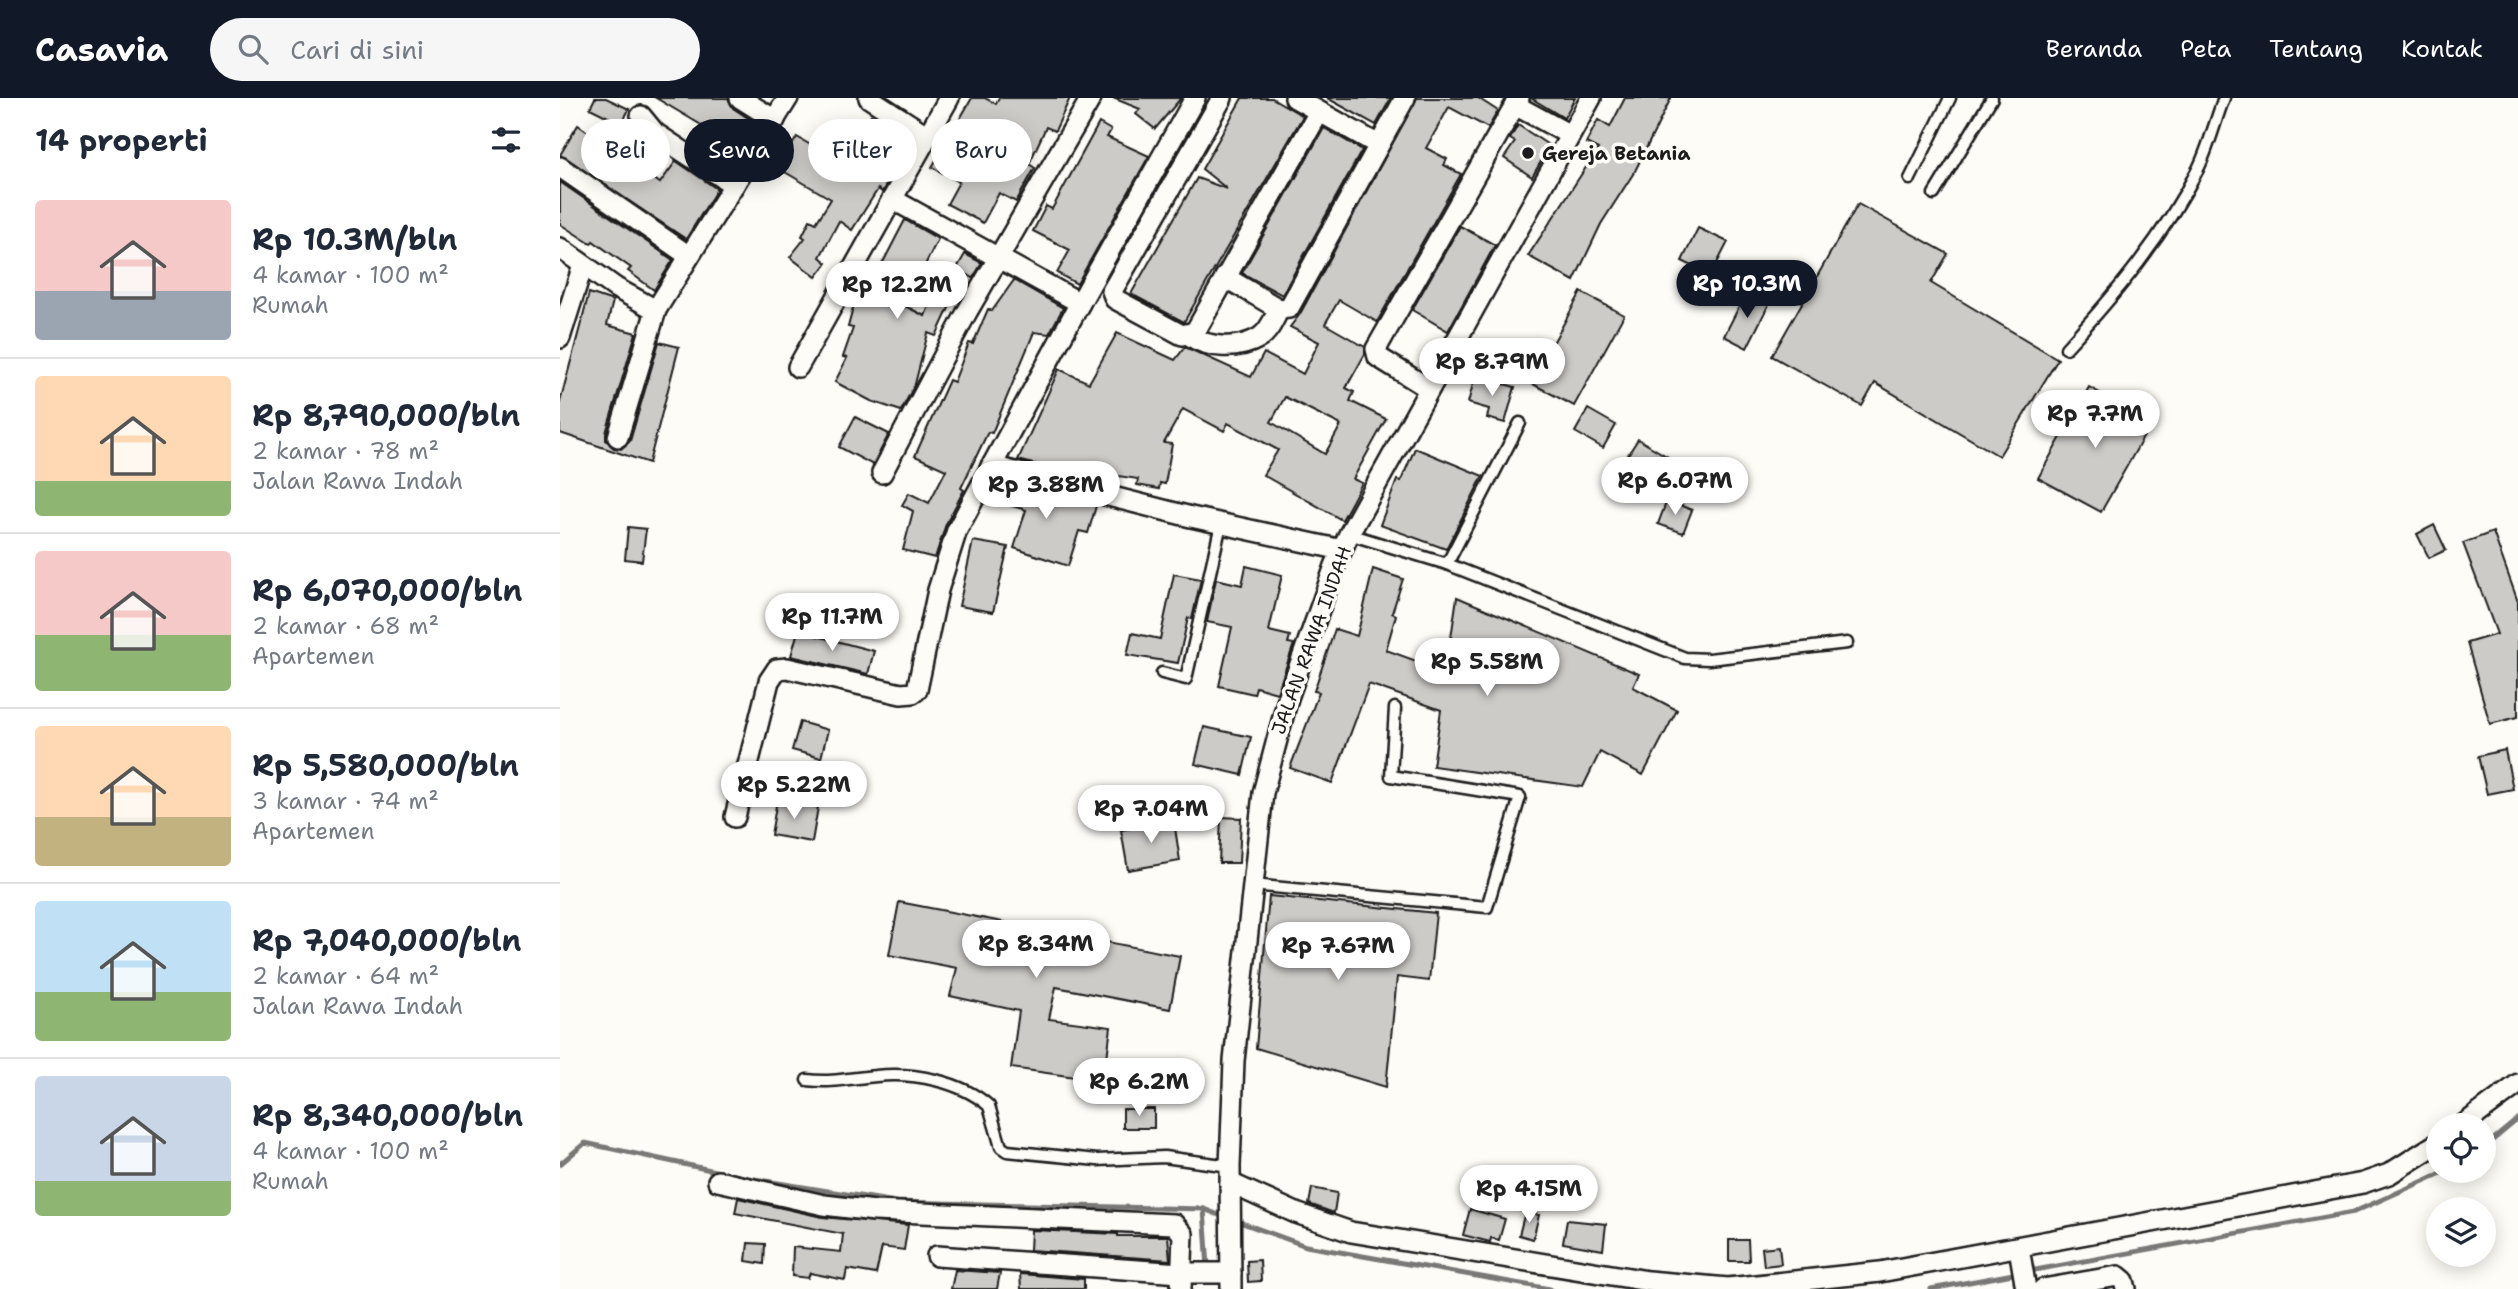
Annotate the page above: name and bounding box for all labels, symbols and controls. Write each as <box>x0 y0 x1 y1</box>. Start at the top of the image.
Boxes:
search box <box>210 18 700 81</box>
text: Casavia <box>35 27 168 72</box>
icon: search <box>234 30 272 68</box>
text: Cari di sini <box>290 32 424 67</box>
text: Beranda <box>2046 33 2142 65</box>
text: Peta <box>2180 33 2231 65</box>
text: Tentang <box>2269 33 2363 65</box>
text: Kontak <box>2401 33 2483 65</box>
chip: Beli <box>581 119 670 182</box>
chip: Sewa <box>684 119 794 182</box>
chip: Filter <box>808 119 917 182</box>
chip: Baru <box>931 119 1032 182</box>
text: 14 properti <box>35 120 208 161</box>
icon: filters <box>487 121 525 159</box>
place label: Gereja Betania <box>1542 141 1690 166</box>
marker: Gereja Betania <box>1520 145 1536 161</box>
text: Rp 10.3M/bln <box>252 219 457 260</box>
icon: home <box>91 228 175 312</box>
text: 4 kamar · 100 m² <box>252 260 449 290</box>
pin: Rp 10.3M <box>1675 260 1819 320</box>
pin: Rp 12.2M <box>825 262 969 321</box>
text: Rp 10.3M <box>1692 268 1802 298</box>
text: Rp 12.2M <box>842 269 952 299</box>
text: Rumah <box>252 290 329 320</box>
pin: Rp 8.79M <box>1420 338 1564 398</box>
text: Rp 8.79M <box>1435 346 1549 376</box>
pin: Rp 7.7M <box>2030 390 2160 450</box>
text: Rp 8,790,000/bln <box>252 395 520 436</box>
text: Rp 7.7M <box>2047 398 2143 428</box>
icon: home <box>91 404 175 488</box>
text: 2 kamar · 78 m² <box>252 436 439 466</box>
pin: Rp 6.07M <box>1603 458 1747 517</box>
pin: Rp 3.88M <box>974 462 1118 521</box>
text: Rp 6.07M <box>1617 465 1733 495</box>
text: Jalan Rawa Indah <box>252 466 463 496</box>
text: Rp 3.88M <box>988 469 1104 499</box>
street label: JALAN RAWA INDAH <box>1266 542 1357 738</box>
text: Rp 6,070,000/bln <box>252 570 522 611</box>
icon: home <box>91 579 175 663</box>
pin: Rp 11.7M <box>760 594 904 653</box>
text: Rp 11.7M <box>781 601 883 631</box>
text: 2 kamar · 68 m² <box>252 611 439 641</box>
pin: Rp 5.58M <box>1415 638 1559 698</box>
text: Apartemen <box>252 641 375 671</box>
text: Rp 5.58M <box>1431 646 1543 676</box>
text: Rp 5,580,000/bln <box>252 745 519 786</box>
icon: home <box>91 754 175 838</box>
pin: Rp 5.22M <box>722 762 866 821</box>
text: Rp 5.22M <box>737 769 851 799</box>
text: 3 kamar · 74 m² <box>252 786 439 816</box>
pin: Rp 7.04M <box>1079 786 1223 845</box>
text: Rp 7.04M <box>1094 793 1208 823</box>
text: Apartemen <box>252 816 375 846</box>
text: Rp 7,040,000/bln <box>252 920 522 961</box>
pin: Rp 8.34M <box>964 920 1108 980</box>
pin: Rp 7.67M <box>1266 922 1410 982</box>
text: Rp 8.34M <box>978 928 1094 958</box>
icon: home <box>91 929 175 1013</box>
text: Rp 7.67M <box>1281 930 1395 960</box>
text: 2 kamar · 64 m² <box>252 961 439 991</box>
text: Jalan Rawa Indah <box>252 991 463 1021</box>
pin: Rp 6.2M <box>1074 1058 1204 1118</box>
text: Rp 6.2M <box>1089 1066 1189 1096</box>
text: Rp 8,340,000/bln <box>252 1095 523 1136</box>
icon: home <box>91 1104 175 1188</box>
map controls <box>2426 1113 2496 1267</box>
button: locate <box>2426 1113 2496 1183</box>
text: 4 kamar · 100 m² <box>252 1136 449 1166</box>
text: Rumah <box>252 1166 329 1196</box>
pin: Rp 4.15M <box>1457 1166 1601 1225</box>
text: Rp 4.15M <box>1476 1173 1582 1203</box>
button: layers <box>2426 1197 2496 1267</box>

